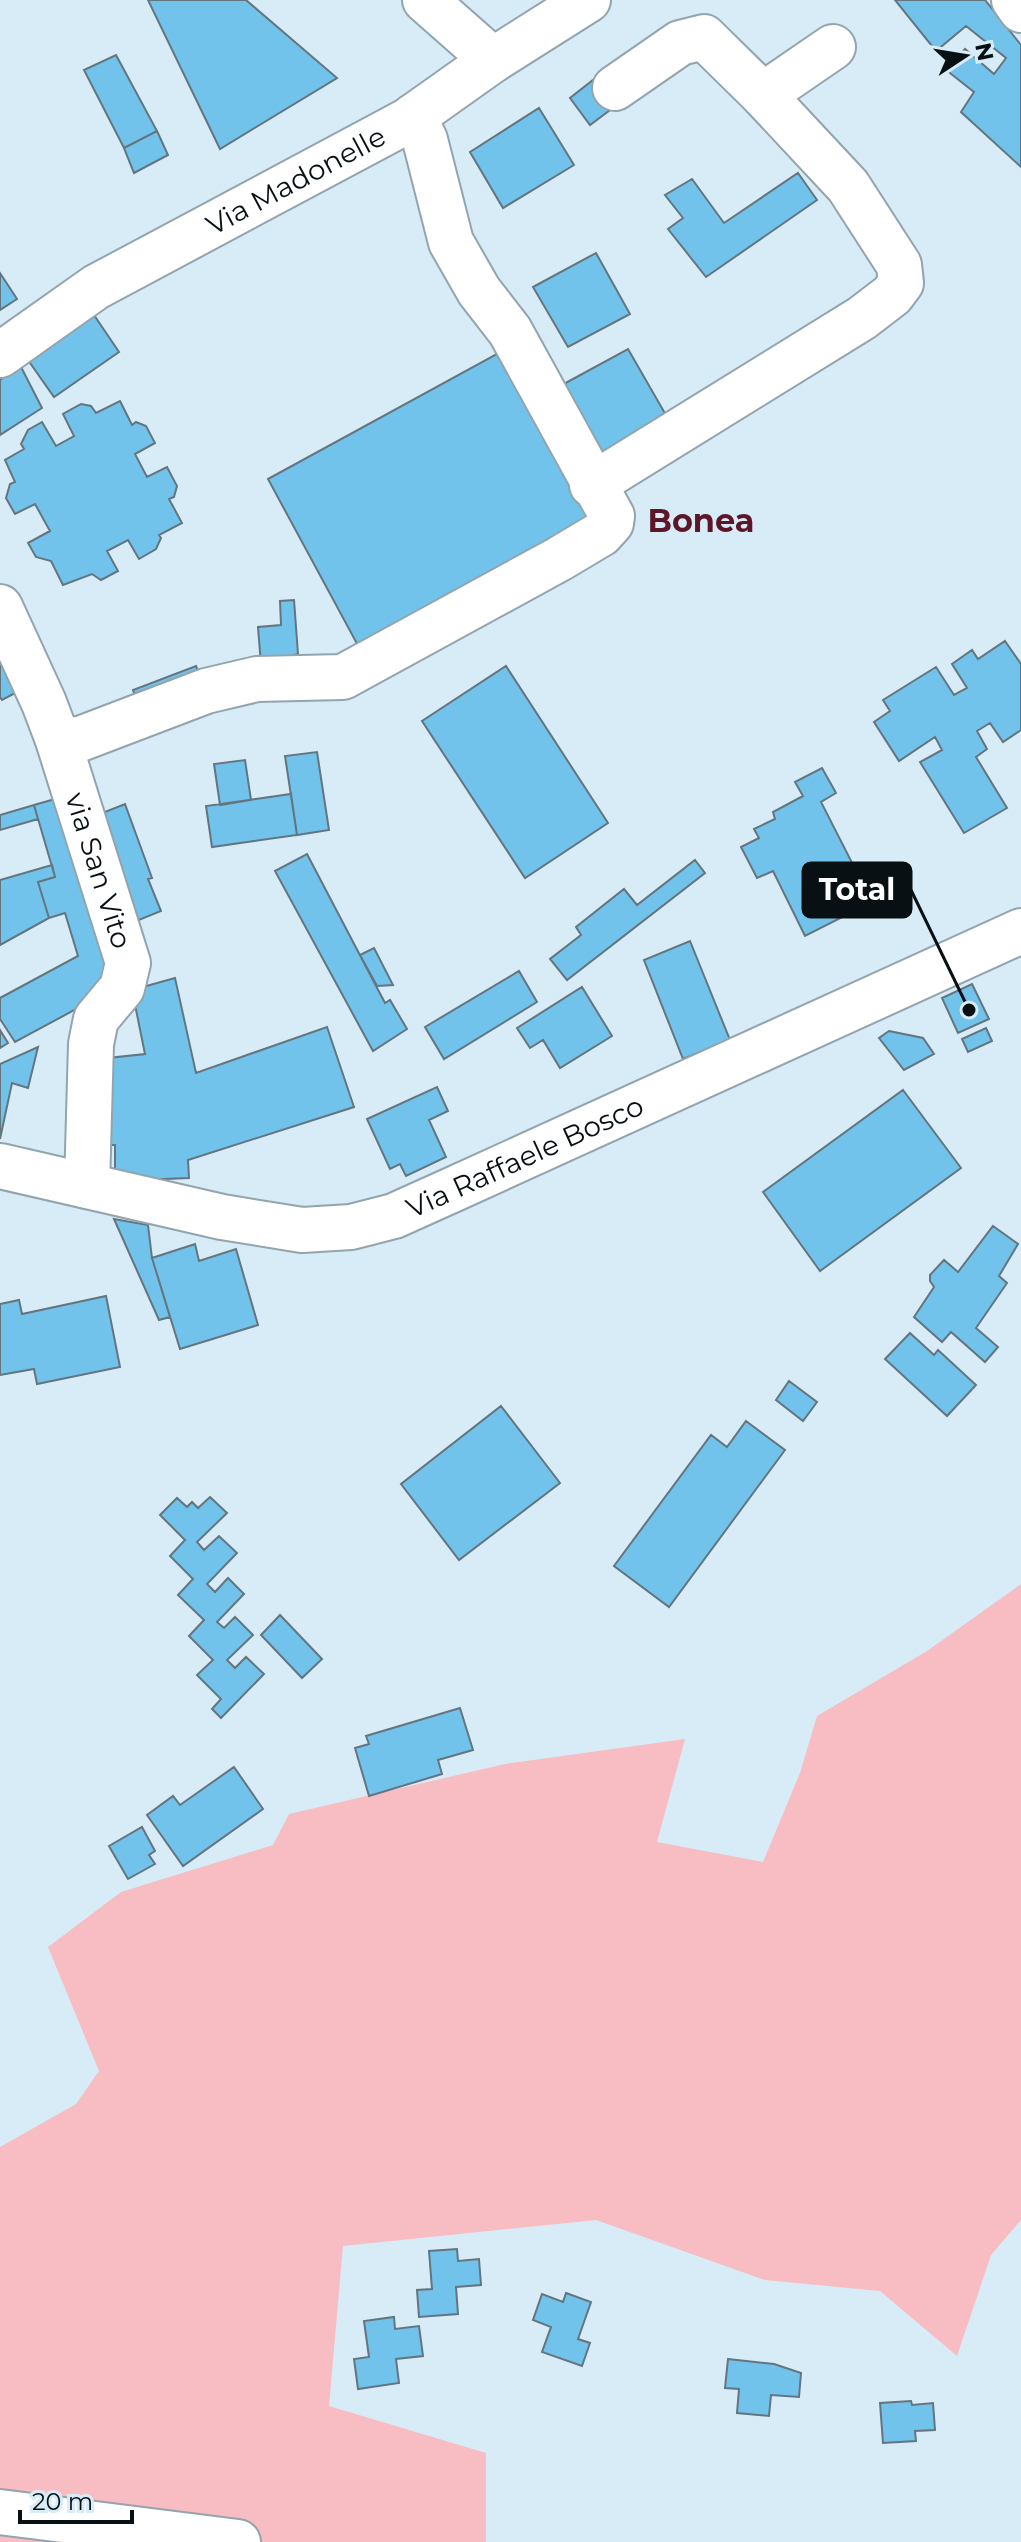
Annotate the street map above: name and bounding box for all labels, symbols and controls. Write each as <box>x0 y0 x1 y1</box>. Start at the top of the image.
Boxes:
north arrow <box>925 16 1005 96</box>
text: N <box>969 40 999 63</box>
street label: Via Madonelle <box>200 119 391 242</box>
district label: Bonea <box>647 501 755 540</box>
street label: via San Vito <box>59 788 139 953</box>
callout: Total <box>803 863 911 917</box>
text: Total <box>819 871 895 908</box>
street label: Via Raffaele Bosco <box>401 1088 649 1225</box>
scale bar <box>20 2474 132 2524</box>
text: 20 m <box>32 2487 93 2516</box>

